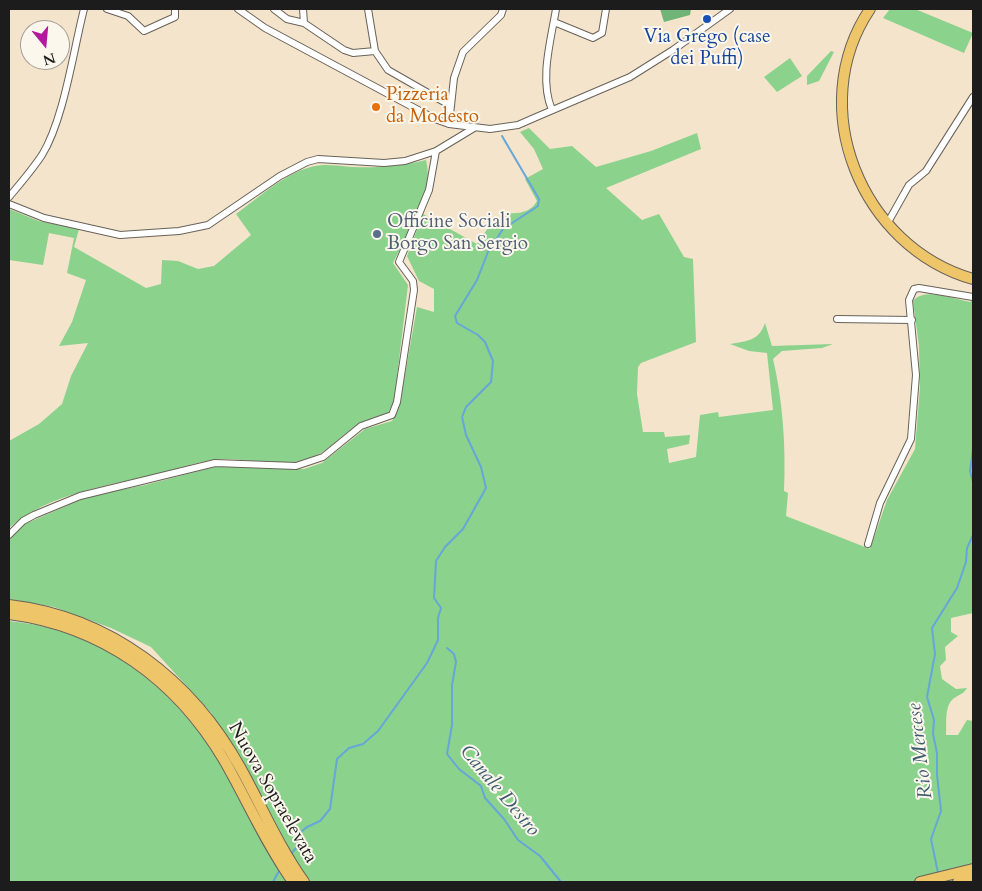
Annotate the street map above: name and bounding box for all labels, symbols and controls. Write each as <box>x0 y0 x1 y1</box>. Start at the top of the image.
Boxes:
marker: Via Grego (case dei Puffi) <box>701 13 713 25</box>
north arrow <box>20 20 70 70</box>
place label: Via Grego (case dei Puffi) <box>643 27 771 71</box>
text: N <box>41 48 58 70</box>
place label: Pizzeria da Modesto <box>386 85 479 129</box>
marker: Pizzeria da Modesto <box>370 101 382 113</box>
place label: Officine Sociali Borgo San Sergio <box>387 212 528 256</box>
marker: Officine Sociali Borgo San Sergio <box>371 228 383 240</box>
water label: Rio Mercese <box>903 702 939 800</box>
street label: Nuova Sopraelevata <box>222 718 322 868</box>
water label: Canale Destro <box>454 740 544 842</box>

